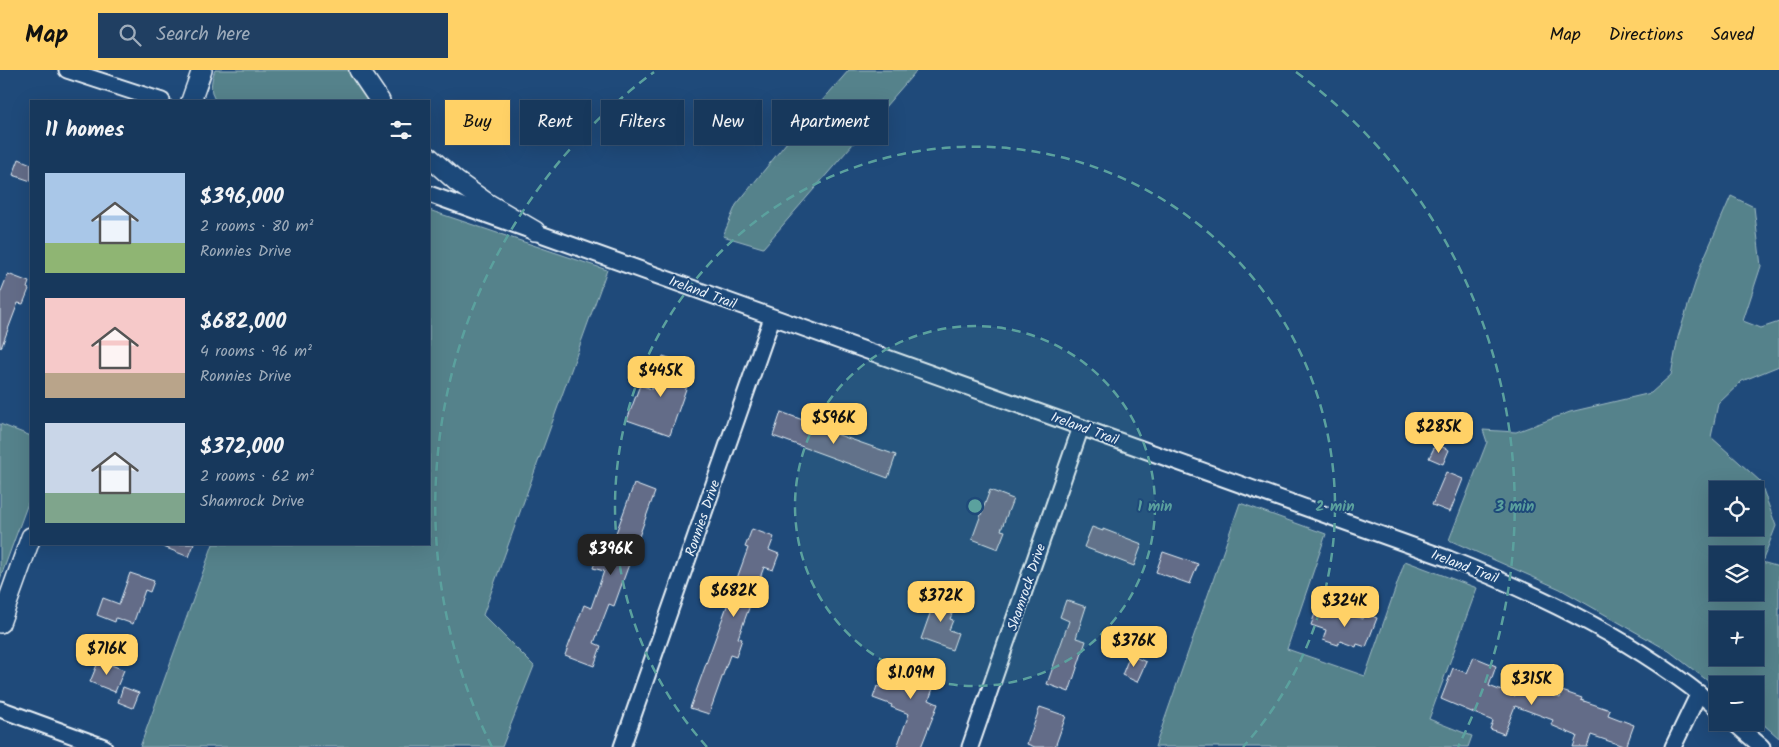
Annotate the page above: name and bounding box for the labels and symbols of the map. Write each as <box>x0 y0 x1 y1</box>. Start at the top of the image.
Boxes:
street label: Ireland Trail <box>666 270 740 316</box>
pin: $445K <box>626 356 696 398</box>
pin: $596K <box>799 402 869 445</box>
street label: Ireland Trail <box>1048 406 1122 452</box>
pin: $285K <box>1404 412 1474 454</box>
street label: Ronnies Drive <box>680 476 727 560</box>
text: 1 min <box>1138 495 1172 519</box>
text: 2 min <box>1315 495 1355 519</box>
text: 3 min <box>1495 495 1534 519</box>
centre of rings <box>966 497 984 515</box>
pin: $396K <box>576 534 646 576</box>
street label: Shamrock Drive <box>1002 540 1052 634</box>
street label: Ireland Trail <box>1428 544 1502 590</box>
pin: $682K <box>699 576 769 618</box>
pin: $372K <box>906 580 976 623</box>
pin: $324K <box>1310 586 1380 628</box>
pin: $376K <box>1099 626 1169 668</box>
pin: $716K <box>72 634 142 676</box>
pin: $1.09M <box>870 658 952 700</box>
pin: $315K <box>1497 664 1567 706</box>

